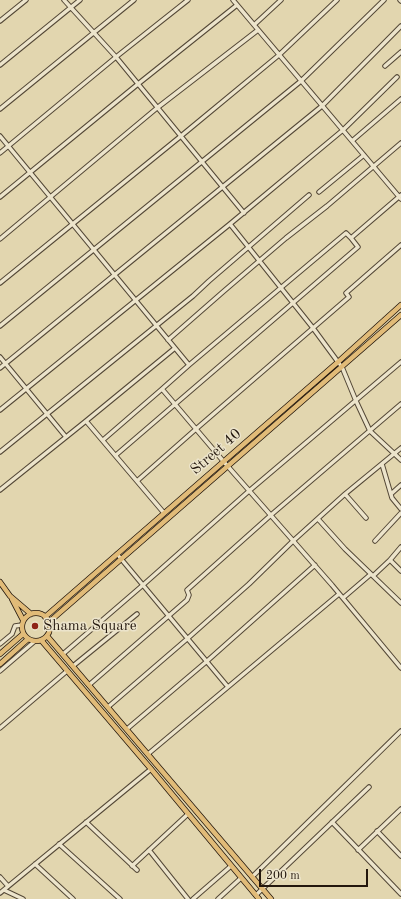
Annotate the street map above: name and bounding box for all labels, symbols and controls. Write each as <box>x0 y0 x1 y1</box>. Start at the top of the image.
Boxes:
street label: Street 40 <box>187 425 245 479</box>
place label: Shama Square <box>43 617 137 635</box>
marker: Shama Square <box>30 621 40 631</box>
scale bar <box>261 861 370 887</box>
text: 200 m <box>266 870 300 882</box>

